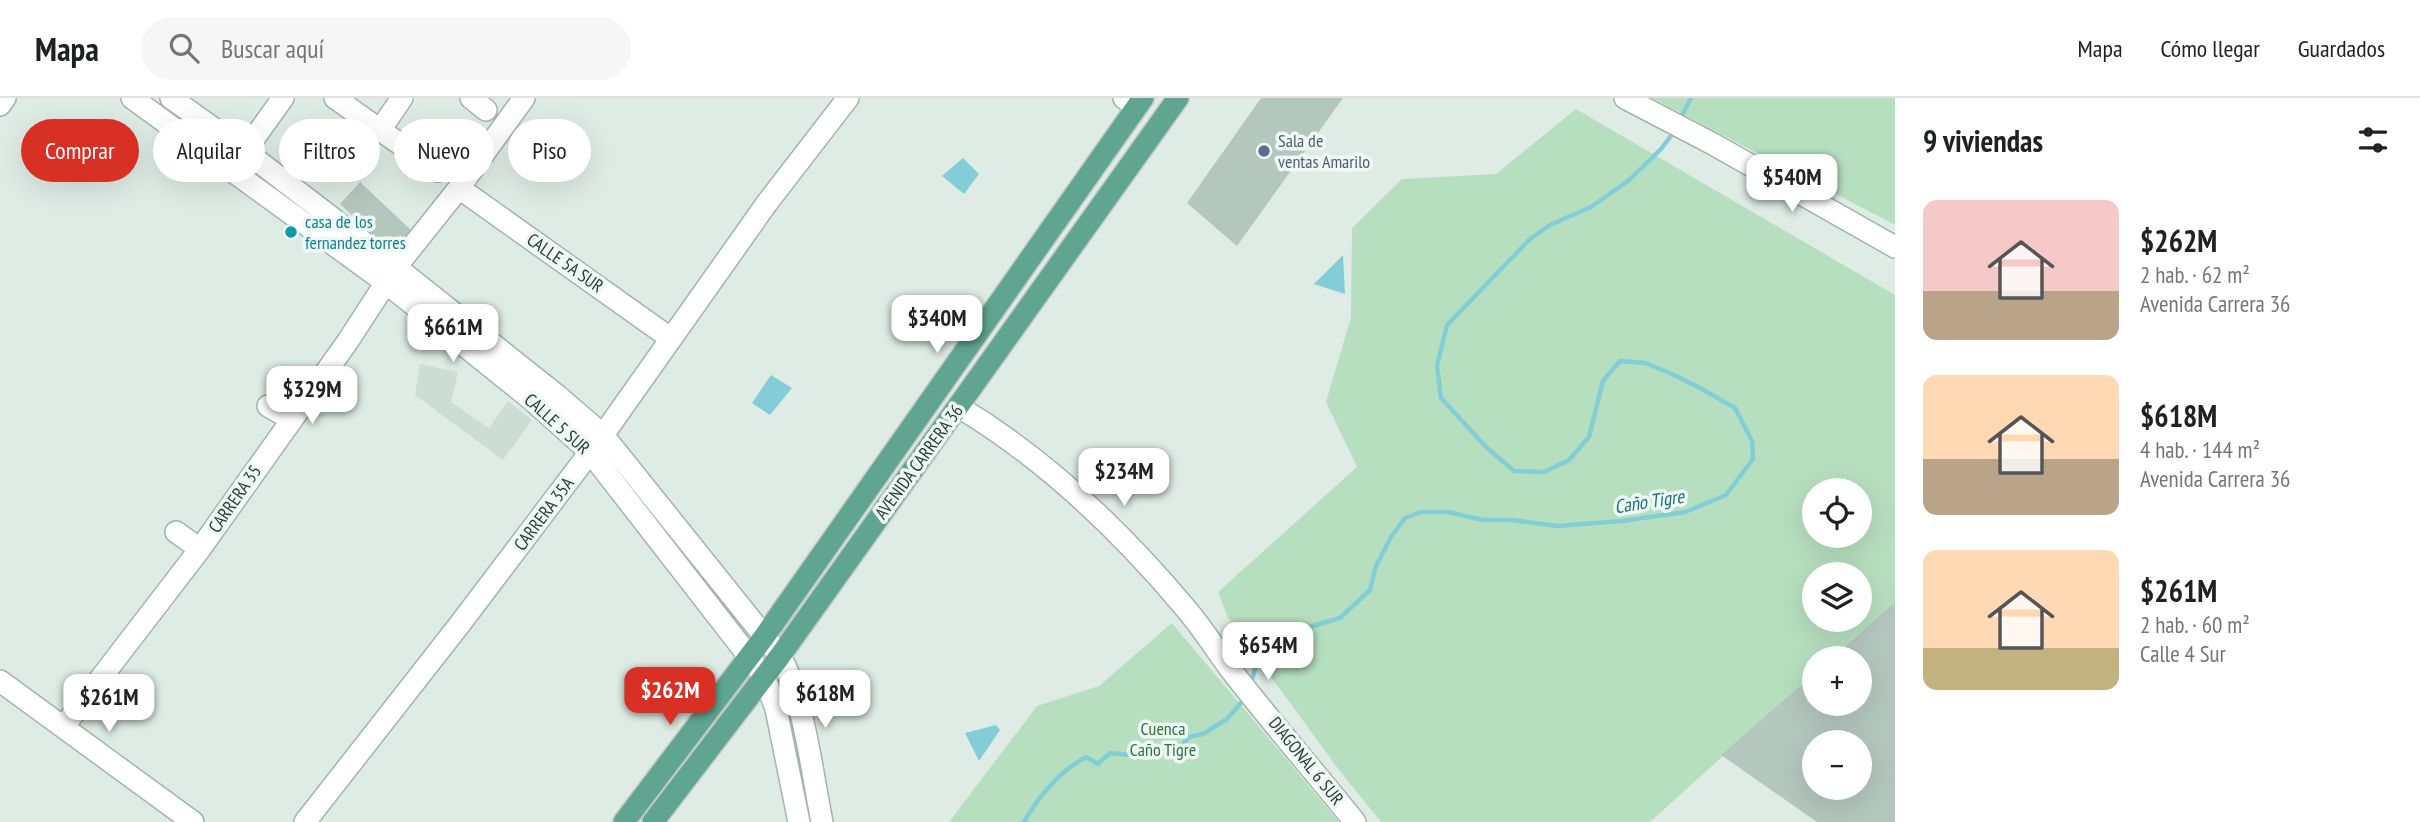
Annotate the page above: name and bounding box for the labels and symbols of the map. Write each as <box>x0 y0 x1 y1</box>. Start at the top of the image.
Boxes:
place label: Sala de ventas Amarilo <box>1278 129 1370 173</box>
marker: Sala de ventas Amarilo <box>1256 143 1272 159</box>
pin: $540M <box>1743 155 1841 214</box>
place label: casa de los fernandez torres <box>305 210 406 254</box>
marker: casa de los fernandez torres <box>283 224 299 240</box>
street label: CALLE 5A SUR <box>523 228 608 298</box>
pin: $340M <box>888 296 986 355</box>
pin: $661M <box>404 304 502 364</box>
pin: $329M <box>263 366 361 426</box>
street label: CALLE 5 SUR <box>520 388 595 459</box>
street label: AVENIDA CARRERA 36 <box>869 400 968 523</box>
pin: $234M <box>1075 448 1173 508</box>
street label: CARRERA 35 <box>203 460 266 537</box>
street label: CARRERA 35A <box>509 472 579 555</box>
water label: Caño Tigre <box>1613 483 1687 518</box>
pin: $654M <box>1219 622 1317 682</box>
pin: $262M <box>621 668 719 727</box>
pin: $618M <box>776 670 874 730</box>
pin: $261M <box>60 674 158 734</box>
street label: DIAGONAL 6 SUR <box>1264 712 1349 810</box>
park label: Cuenca Caño Tigre <box>1130 717 1196 761</box>

